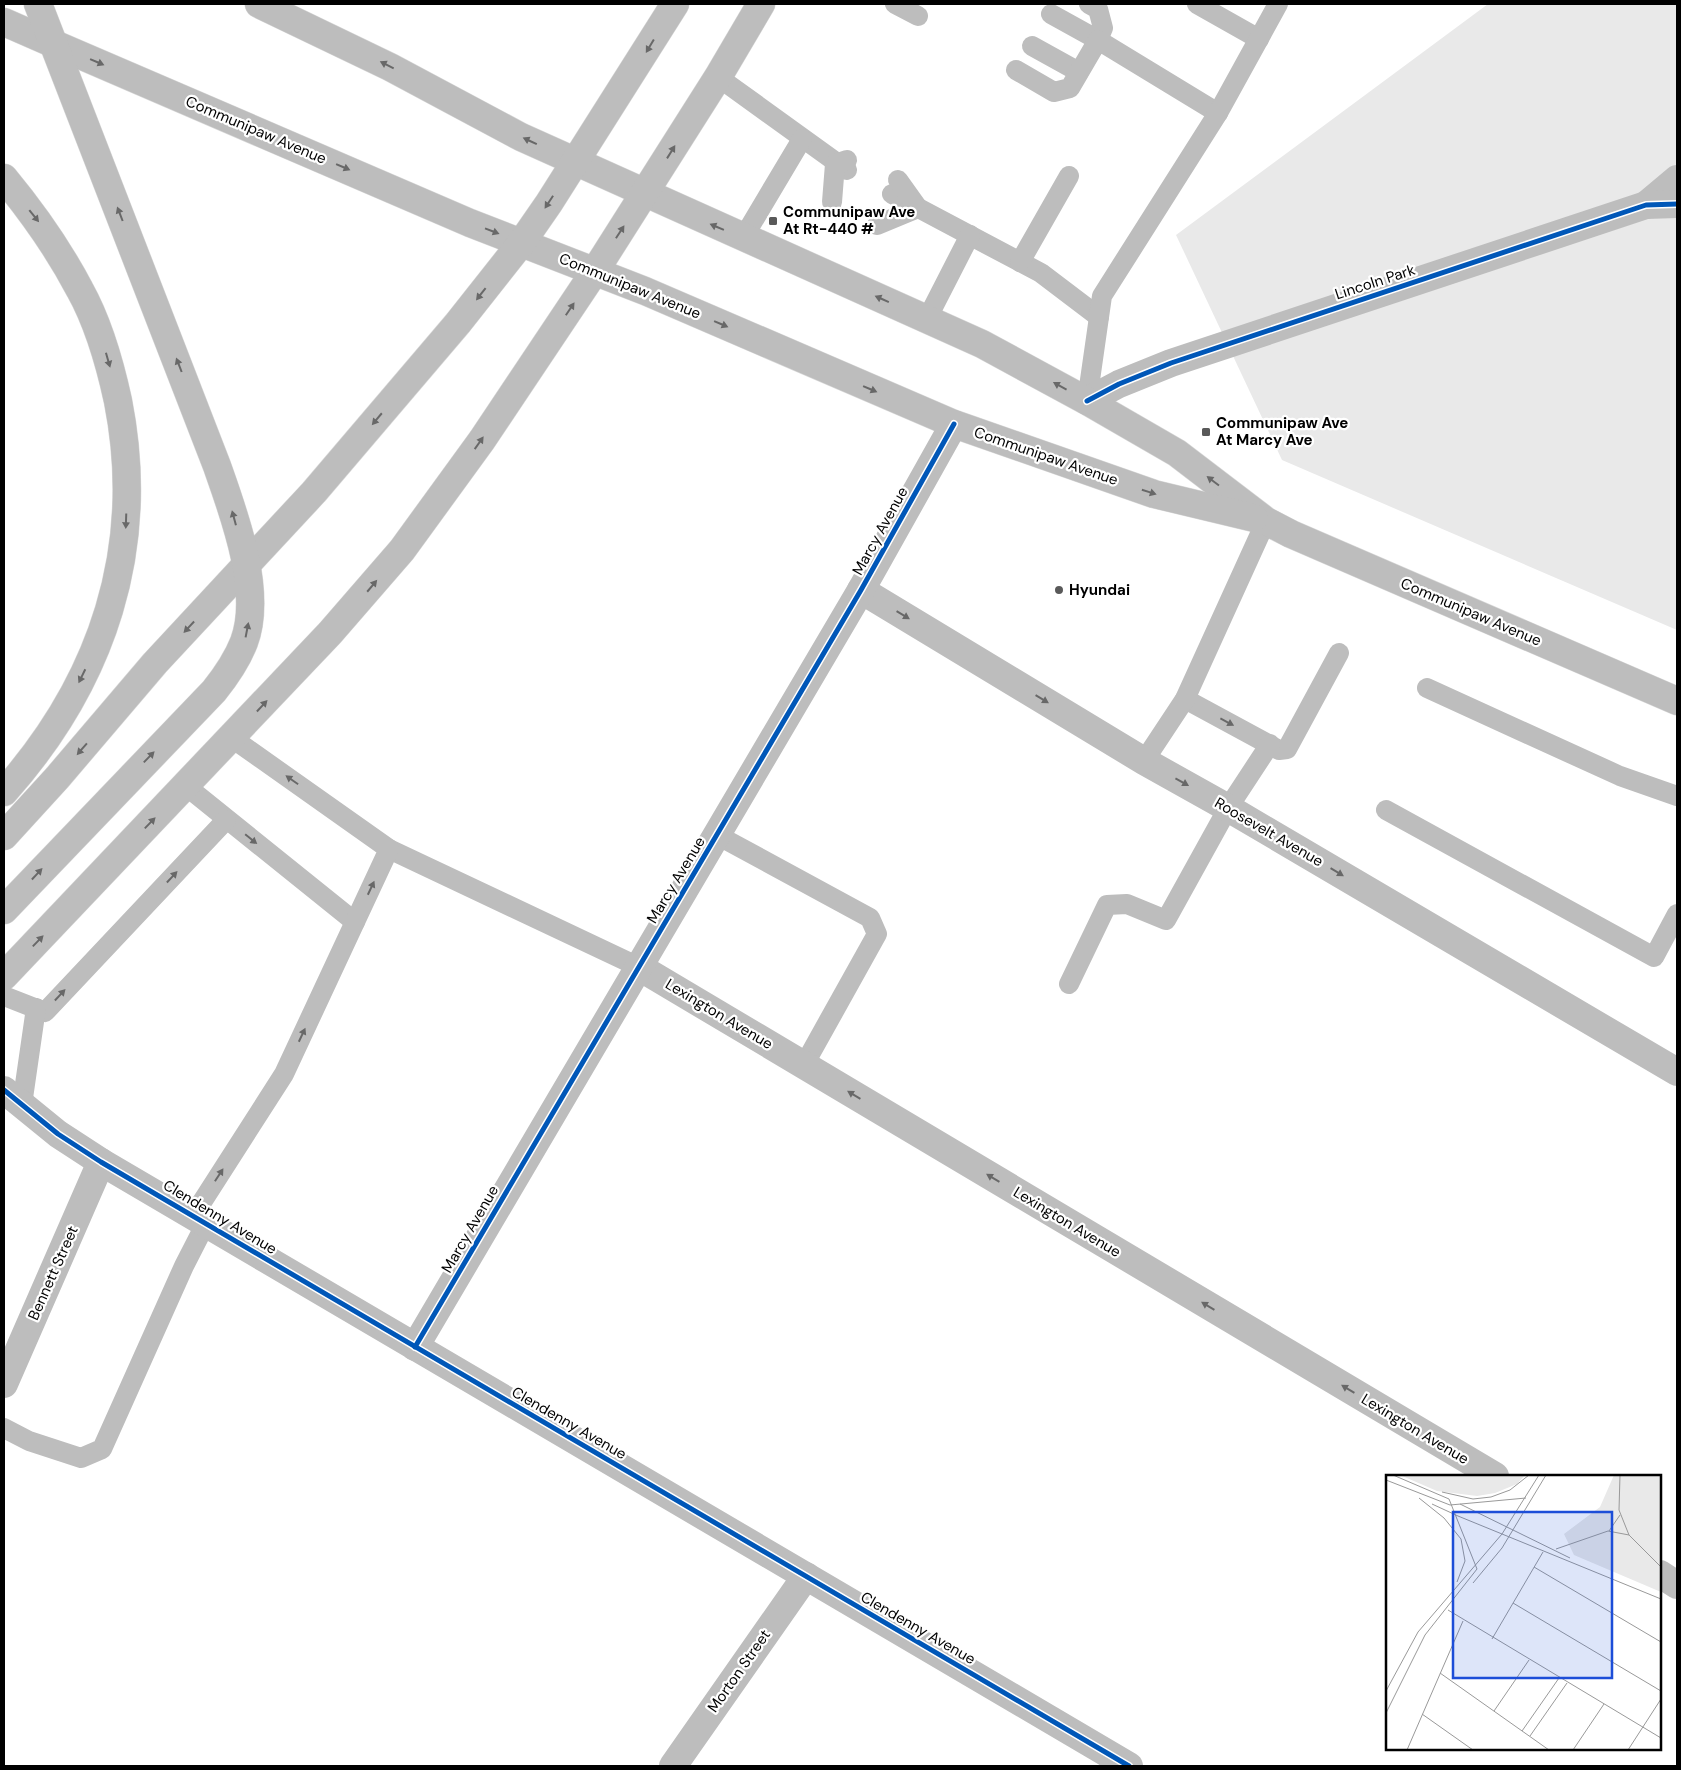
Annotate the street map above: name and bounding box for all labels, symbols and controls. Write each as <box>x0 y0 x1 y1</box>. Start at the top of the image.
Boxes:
one-way arrow <box>645 39 654 52</box>
one-way arrow <box>90 58 104 66</box>
one-way arrow <box>379 61 394 69</box>
street label: Communipaw Avenue <box>183 91 329 169</box>
one-way arrow <box>523 137 537 145</box>
one-way arrow <box>666 146 675 159</box>
one-way arrow <box>336 164 350 172</box>
one-way arrow <box>544 196 554 209</box>
place label: Communipaw Ave At Rt-440 # <box>783 202 915 239</box>
one-way arrow <box>115 207 123 221</box>
one-way arrow <box>29 209 40 222</box>
marker: Communipaw Ave At Rt-440 # <box>767 215 779 227</box>
one-way arrow <box>710 222 724 230</box>
one-way arrow <box>615 225 625 239</box>
one-way arrow <box>485 228 500 235</box>
street label: Communipaw Avenue <box>556 248 704 324</box>
street label: Lincoln Park <box>1332 260 1418 304</box>
one-way arrow <box>475 287 486 300</box>
one-way arrow <box>875 295 889 303</box>
one-way arrow <box>565 302 575 315</box>
one-way arrow <box>714 320 728 328</box>
one-way arrow <box>104 353 112 368</box>
one-way arrow <box>175 357 183 372</box>
one-way arrow <box>1053 382 1067 390</box>
one-way arrow <box>863 385 877 393</box>
one-way arrow <box>372 413 383 425</box>
place label: Communipaw Ave At Marcy Ave <box>1216 413 1348 450</box>
street label: Communipaw Avenue <box>971 422 1121 490</box>
marker: Communipaw Ave At Marcy Ave <box>1200 426 1212 438</box>
one-way arrow <box>474 437 484 450</box>
one-way arrow <box>1207 475 1220 486</box>
street label: Marcy Avenue <box>848 483 912 579</box>
one-way arrow <box>1142 488 1157 496</box>
one-way arrow <box>230 510 238 525</box>
one-way arrow <box>122 513 130 529</box>
street label: Communipaw Avenue <box>1398 573 1544 651</box>
one-way arrow <box>366 580 377 592</box>
place label: Hyundai <box>1069 580 1130 600</box>
marker: Hyundai <box>1053 584 1065 596</box>
one-way arrow <box>896 611 909 620</box>
one-way arrow <box>183 620 195 632</box>
one-way arrow <box>243 622 251 637</box>
one-way arrow <box>78 669 86 683</box>
one-way arrow <box>1035 695 1048 704</box>
one-way arrow <box>256 700 268 712</box>
one-way arrow <box>1220 718 1235 726</box>
one-way arrow <box>76 743 88 755</box>
one-way arrow <box>143 751 155 763</box>
one-way arrow <box>285 775 299 785</box>
one-way arrow <box>1174 778 1189 786</box>
street label: Roosevelt Avenue <box>1211 793 1327 871</box>
one-way arrow <box>144 818 156 830</box>
street label: Marcy Avenue <box>642 833 710 927</box>
one-way arrow <box>244 834 257 845</box>
one-way arrow <box>1330 868 1345 876</box>
one-way arrow <box>31 869 43 881</box>
one-way arrow <box>166 872 178 884</box>
one-way arrow <box>367 881 375 895</box>
one-way arrow <box>31 935 43 947</box>
street label: Lexington Avenue <box>662 974 776 1054</box>
one-way arrow <box>54 990 66 1002</box>
one-way arrow <box>298 1028 306 1042</box>
one-way arrow <box>847 1090 860 1099</box>
one-way arrow <box>215 1168 224 1181</box>
one-way arrow <box>987 1173 1000 1182</box>
street label: Clendenny Avenue <box>159 1175 281 1259</box>
street label: Marcy Avenue <box>437 1182 503 1276</box>
street label: Lexington Avenue <box>1010 1182 1124 1262</box>
street label: Bennett Street <box>23 1223 83 1323</box>
one-way arrow <box>1202 1301 1215 1310</box>
street label: Clendenny Avenue <box>508 1382 630 1464</box>
one-way arrow <box>1341 1384 1354 1393</box>
street label: Lexington Avenue <box>1358 1389 1472 1469</box>
inset map <box>1386 1475 1661 1750</box>
street label: Clendenny Avenue <box>857 1587 979 1669</box>
street label: Morton Street <box>703 1626 775 1716</box>

